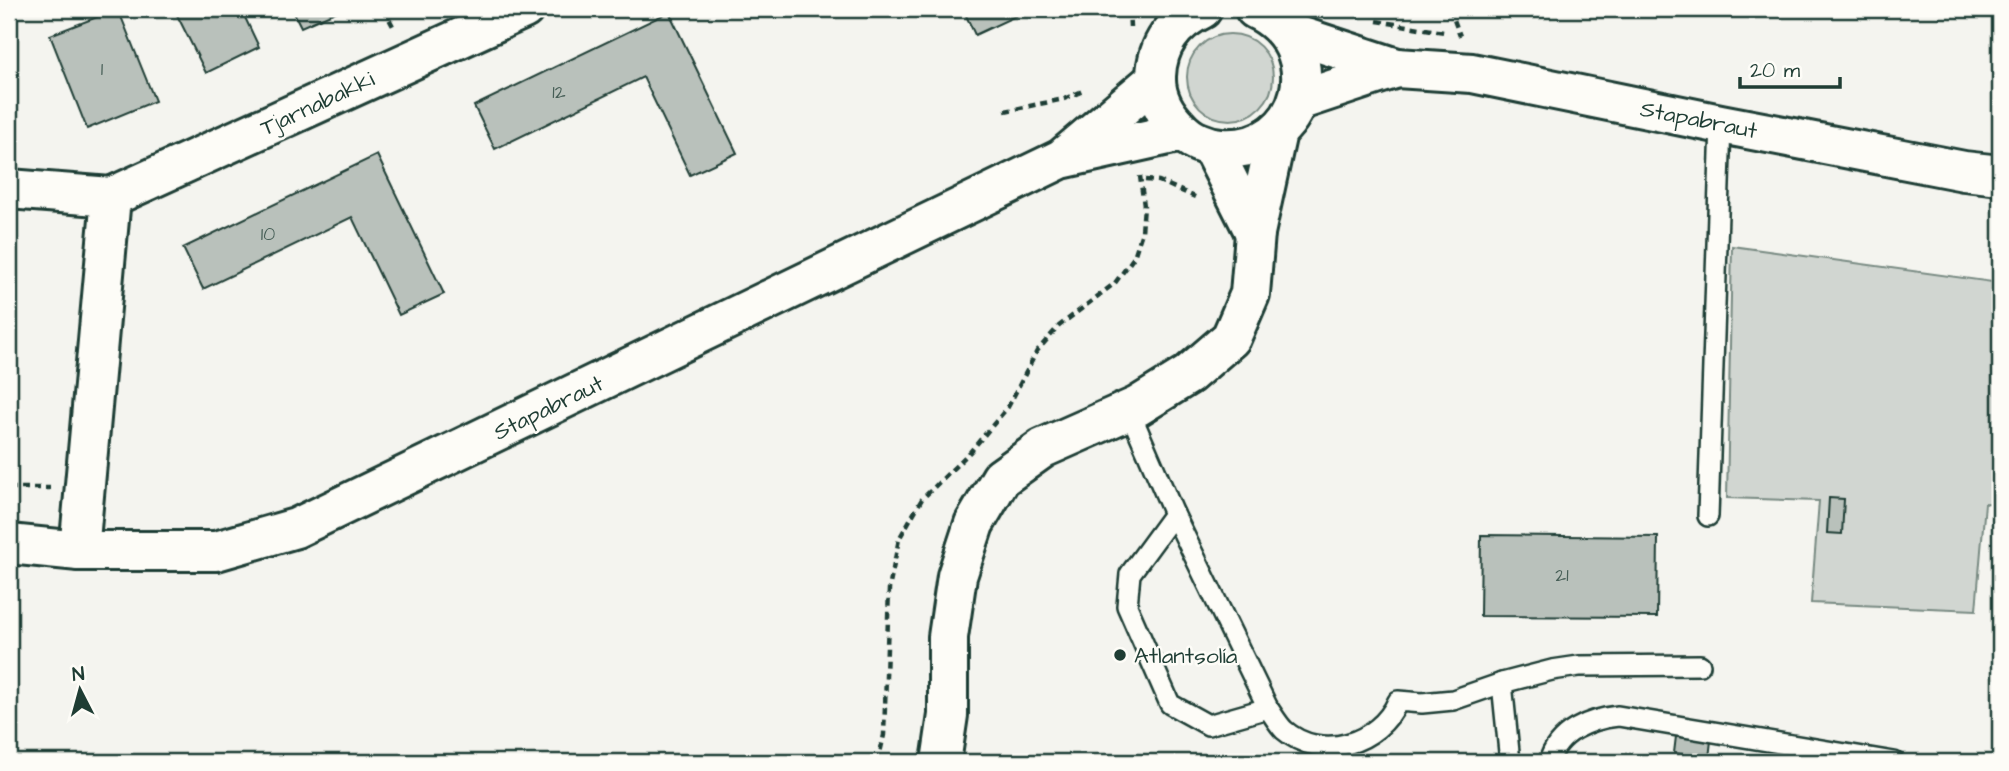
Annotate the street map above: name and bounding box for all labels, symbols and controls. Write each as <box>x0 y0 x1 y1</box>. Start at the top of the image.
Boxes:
scale bar <box>1740 46 1839 90</box>
house number: 1 <box>101 56 104 83</box>
text: 20 m <box>1750 56 1801 85</box>
street label: Tjarnabakki <box>255 63 380 144</box>
house number: 12 <box>552 79 566 106</box>
street label: Stapabraut <box>1638 93 1761 147</box>
house number: 10 <box>261 221 275 248</box>
street label: Stapabraut <box>488 367 609 448</box>
house number: 21 <box>1555 562 1569 589</box>
place label: Atlantsolía <box>1134 640 1238 672</box>
marker: Atlantsolía <box>1112 647 1128 663</box>
north arrow <box>46 656 116 726</box>
text: N <box>71 661 86 689</box>

